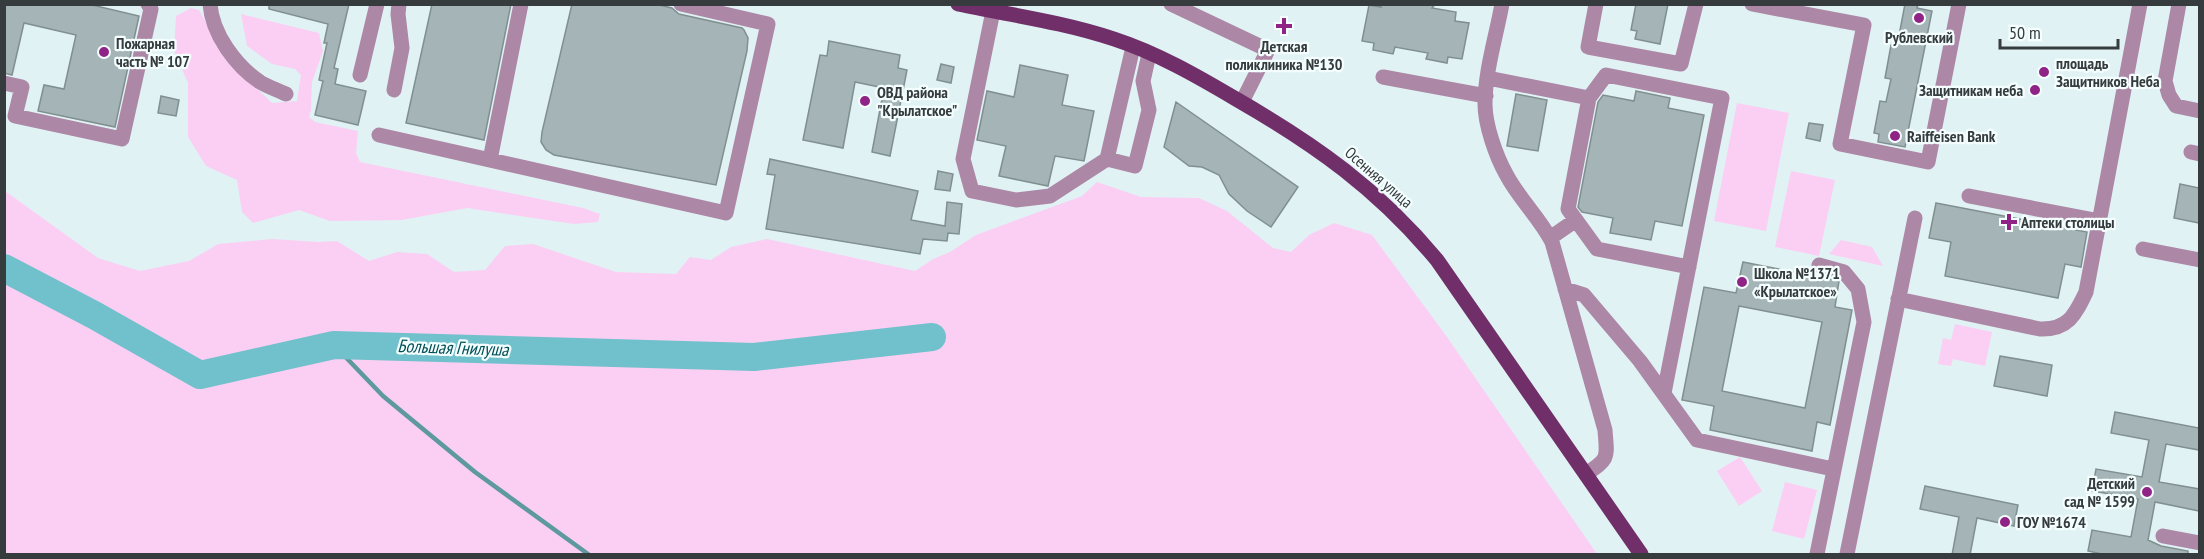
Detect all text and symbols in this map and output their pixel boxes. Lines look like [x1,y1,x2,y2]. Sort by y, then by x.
marker: Рублевский [1912,11,1926,25]
scale bar [2000,12,2118,50]
marker: Детская поликлиника №130 [1275,17,1293,35]
text: 50 m [2009,21,2041,44]
place label: Рублевский [1885,27,1953,47]
place label: Пожарная часть № 107 [116,33,190,71]
place label: Детская поликлиника №130 [1226,36,1343,74]
marker: Пожарная часть № 107 [97,45,111,59]
place label: площадь Защитников Неба [2056,53,2160,91]
marker: площадь Защитников Неба [2037,65,2051,79]
place label: Защитникам неба [1919,80,2023,100]
place label: ОВД района "Крылатское" [877,82,957,120]
marker: Защитникам неба [2028,83,2042,97]
marker: ОВД района "Крылатское" [858,94,872,108]
place label: Raiffeisen Bank [1907,126,1996,146]
marker: Raiffeisen Bank [1888,129,1902,143]
street label: Осенняя улица [1341,142,1417,212]
place label: Аптеки столицы [2020,212,2115,232]
marker: Аптеки столицы [2002,215,2016,229]
place label: Школа №1371 «Крылатское» [1754,263,1840,301]
marker: Школа №1371 «Крылатское» [1735,275,1749,289]
water label: Большая Гнилуша [397,334,510,361]
place label: Детский сад № 1599 [2064,473,2135,511]
marker: Детский сад № 1599 [2140,485,2154,499]
place label: ГОУ №1674 [2017,512,2086,532]
marker: ГОУ №1674 [1998,515,2012,529]

